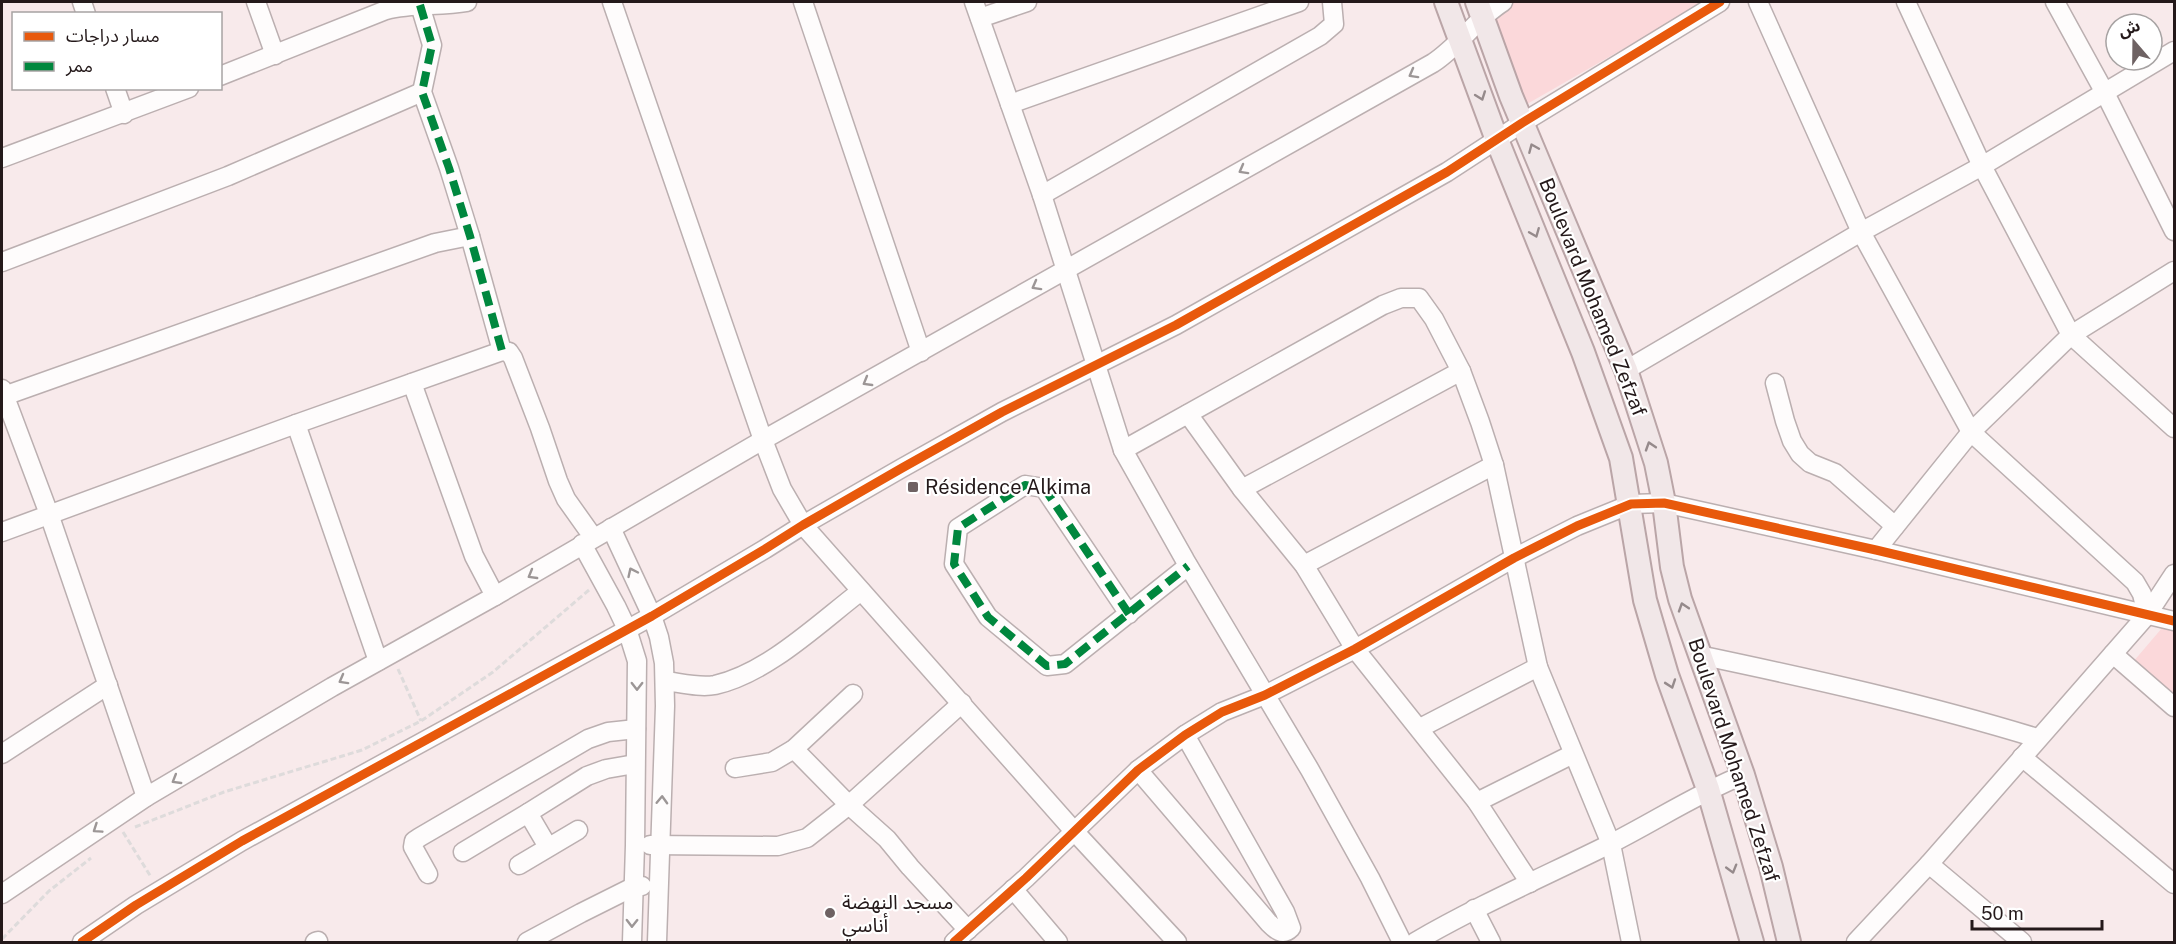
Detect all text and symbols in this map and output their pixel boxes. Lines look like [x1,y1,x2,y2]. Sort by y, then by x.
legend [12,12,222,90]
north arrow [2104,12,2164,72]
text: ش [2115,16,2143,41]
text: مسار دراجات [66,25,160,47]
text: ممر [65,55,93,77]
one-way arrow [1409,67,1419,78]
one-way arrow [1473,90,1486,101]
one-way arrow [1528,143,1540,154]
one-way arrow [1239,163,1249,174]
street label: Boulevard Mohamed Zefzaf [1534,174,1652,420]
one-way arrow [1528,227,1540,238]
one-way arrow [1032,279,1042,290]
one-way arrow [862,375,873,386]
one-way arrow [1645,441,1658,452]
place label: Résidence Alkima [925,475,1091,499]
marker: Résidence Alkima [906,480,920,494]
one-way arrow [528,568,538,579]
one-way arrow [627,568,639,579]
one-way arrow [1678,602,1690,613]
street label: Boulevard Mohamed Zefzaf [1683,635,1785,885]
one-way arrow [339,673,350,684]
one-way arrow [1663,678,1676,689]
one-way arrow [631,682,643,691]
one-way arrow [172,772,182,784]
one-way arrow [656,796,668,805]
one-way arrow [93,822,104,833]
one-way arrow [1725,863,1737,874]
place label: مسجد النهضة أناسي [842,890,953,941]
scale bar [1972,893,2102,931]
text: 50 m [1981,903,2024,924]
marker: مسجد النهضة أناسي [823,906,837,920]
one-way arrow [626,919,638,928]

